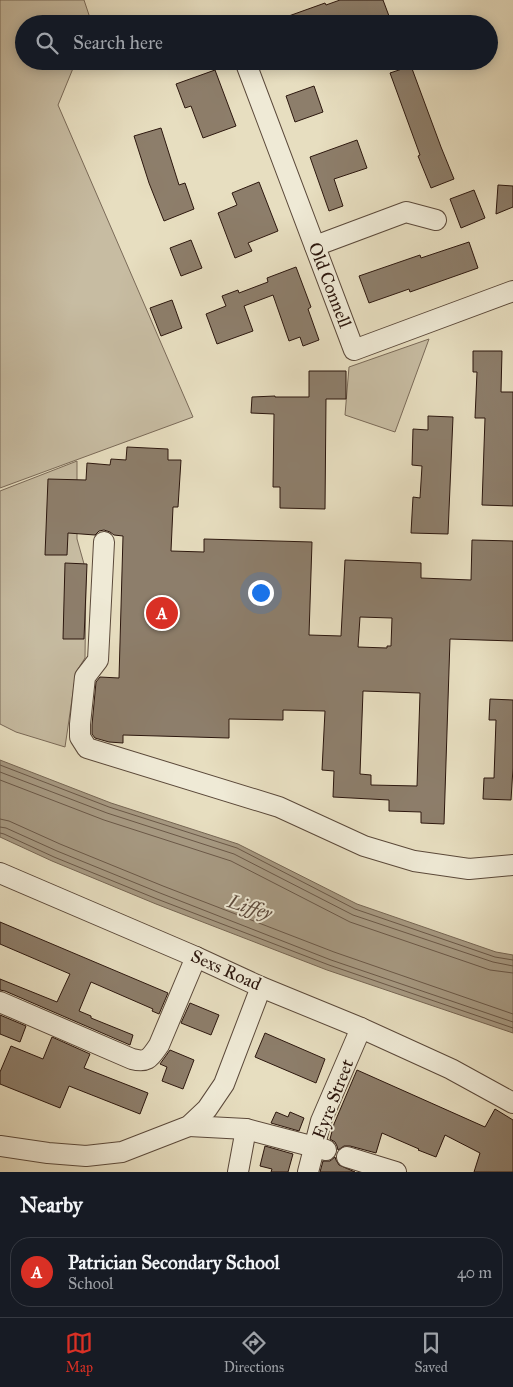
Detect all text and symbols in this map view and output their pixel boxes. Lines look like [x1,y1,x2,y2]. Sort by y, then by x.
search box [15,15,498,70]
icon: search [33,29,61,57]
text: Search here [73,31,163,54]
street label: Old Connell [304,239,356,331]
your location [248,580,274,606]
pin: A [146,594,178,632]
water label: Liffey [224,889,276,925]
street label: Sexs Road [187,945,265,995]
street label: Eyre Street [308,1055,358,1142]
text: Nearby [20,1192,83,1218]
text: Patrician Secondary School [68,1251,280,1274]
text: A [32,1263,42,1282]
text: 40 m [457,1263,492,1282]
text: School [68,1274,113,1293]
tab: Map [65,1329,93,1376]
tab: Directions [224,1329,284,1376]
tab: Saved [415,1329,448,1376]

